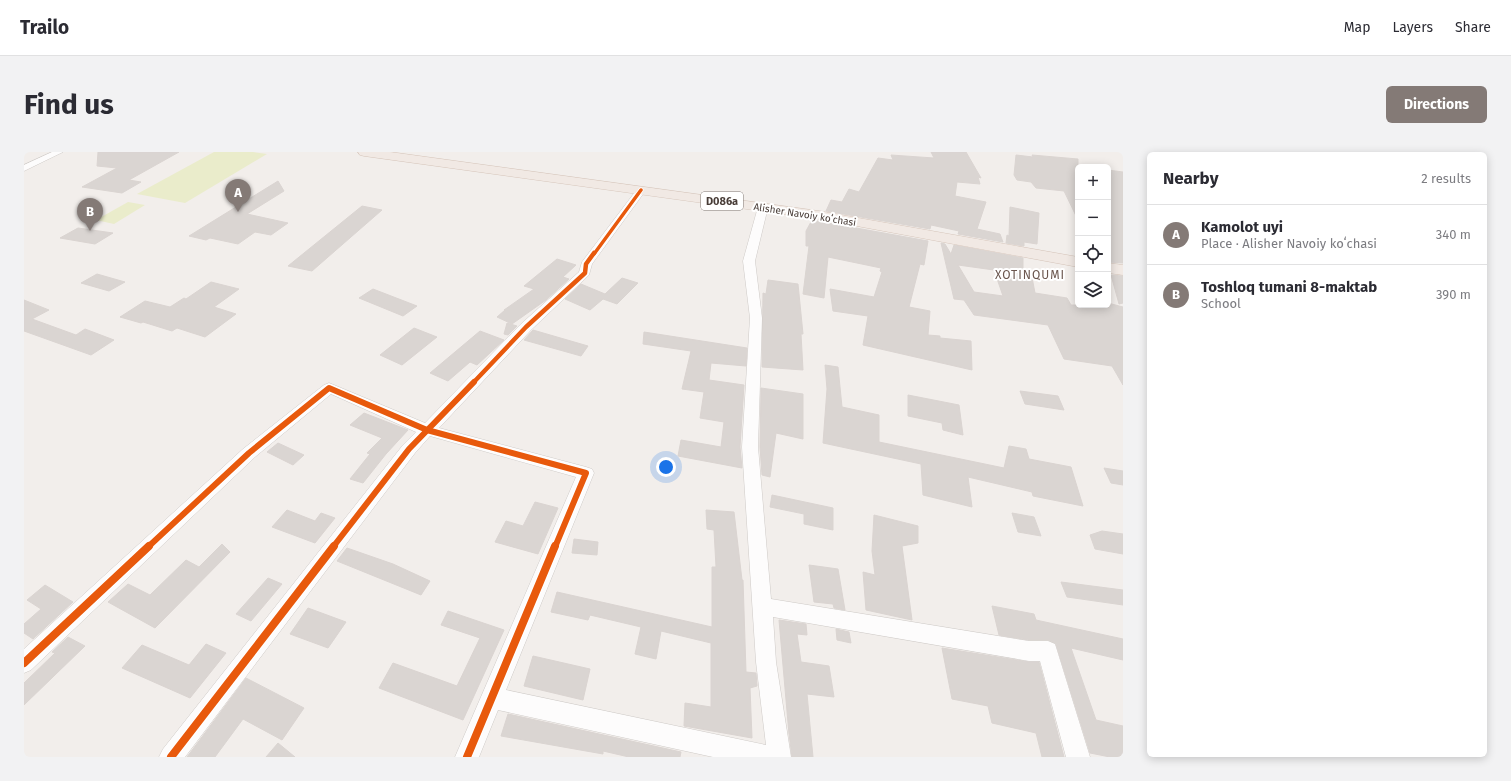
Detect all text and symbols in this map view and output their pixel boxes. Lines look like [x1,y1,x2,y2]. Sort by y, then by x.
text: Trailo [20,16,69,39]
text: Map [1344,19,1370,36]
text: Layers [1392,19,1433,36]
text: Share [1455,19,1491,36]
button: Directions [1386,86,1487,123]
text: Find us [24,88,114,121]
map controls [1075,164,1111,308]
button: + [1075,164,1111,200]
text: Nearby [1163,168,1218,189]
text: 2 results [1421,171,1471,186]
pin: A [225,179,251,212]
road number: D086a [701,192,743,210]
pin: B [77,198,103,231]
street label: Alisher Navoiy koʻchasi [753,200,857,229]
button: − [1075,200,1111,236]
text: Kamolot uyi [1201,218,1283,236]
text: A [1172,227,1180,242]
text: 340 m [1436,227,1471,242]
button: locate [1075,236,1111,272]
text: Place · Alisher Navoiy koʻchasi [1201,236,1377,251]
district label: XOTINQUMI [995,268,1065,282]
button: layers [1075,272,1111,308]
text: Toshloq tumani 8-maktab [1201,278,1377,296]
text: B [1172,287,1180,302]
text: 390 m [1436,287,1471,302]
text: School [1201,296,1241,311]
your location [656,457,676,477]

